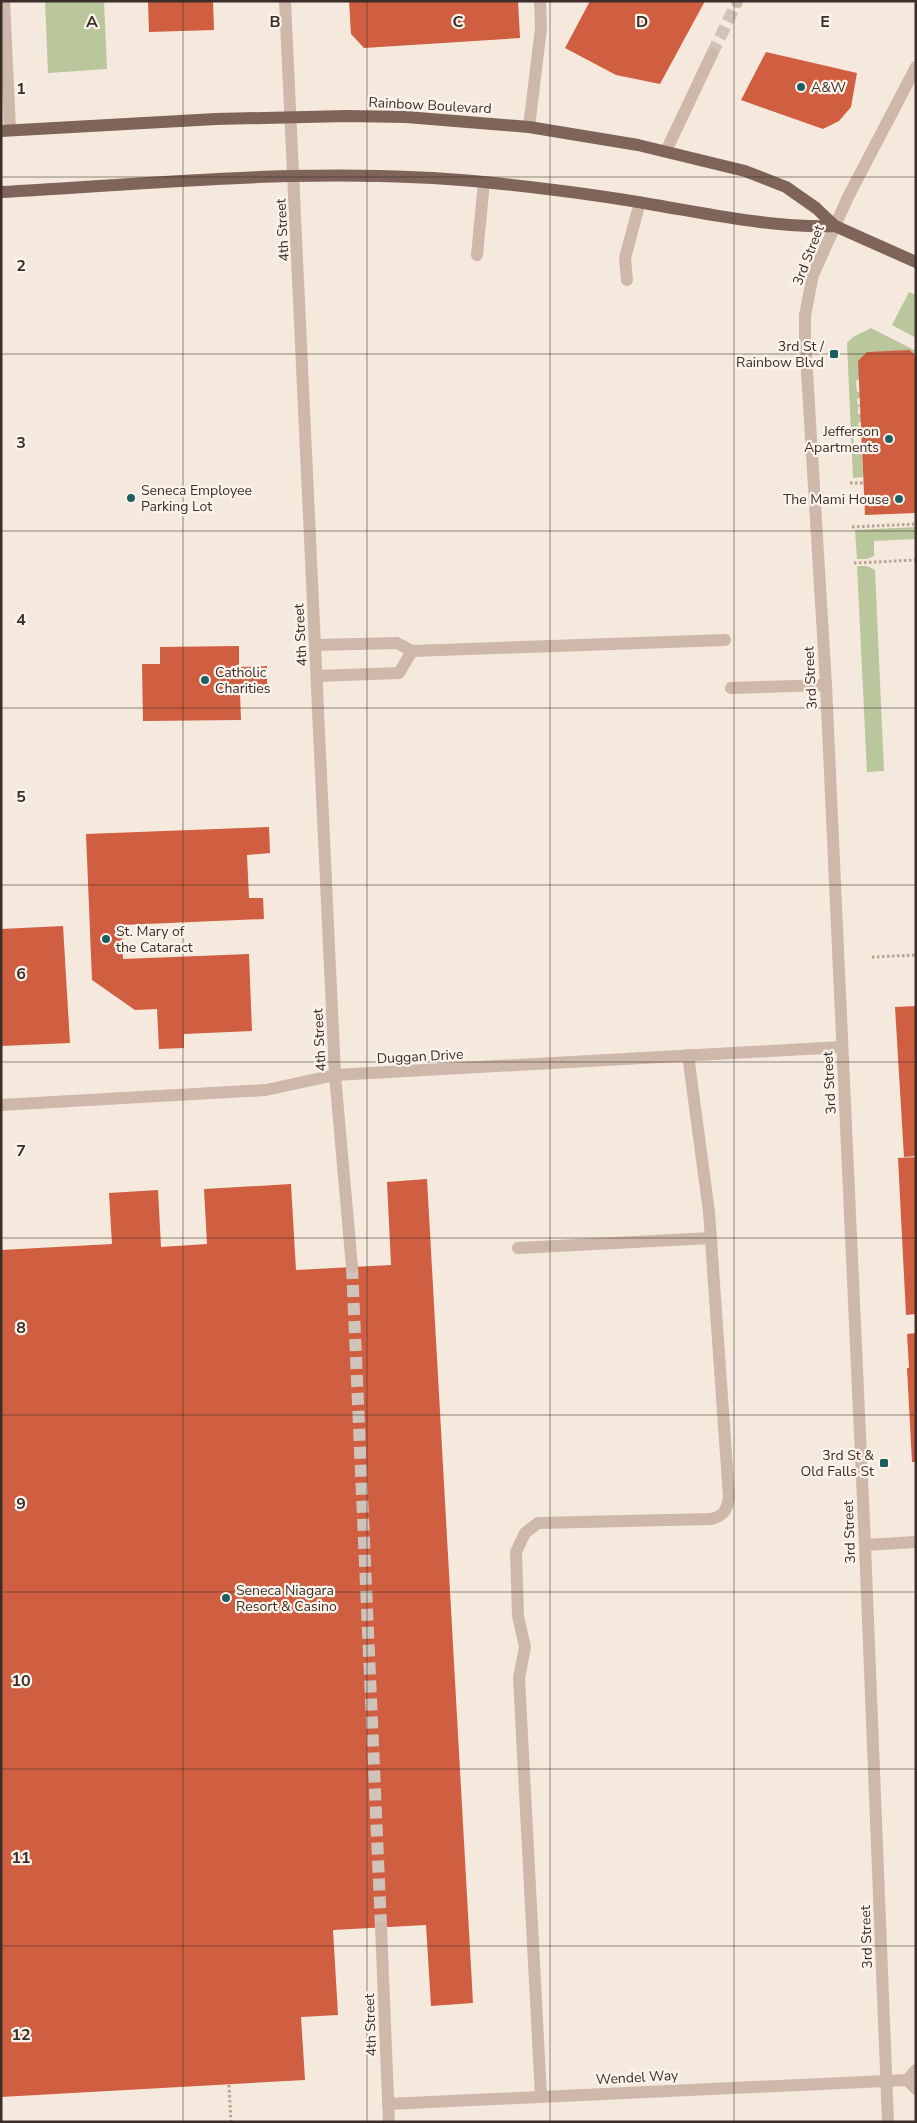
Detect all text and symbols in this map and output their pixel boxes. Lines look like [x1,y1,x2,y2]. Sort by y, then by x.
text: A [86,11,98,33]
text: B [269,11,281,33]
text: C [453,11,464,33]
text: D [636,11,648,33]
text: E [820,11,830,33]
text: 1 [16,78,26,100]
place label: A&W [811,78,847,97]
marker: A&W [795,81,807,93]
street label: Rainbow Boulevard [368,93,492,118]
street label: 4th Street [271,198,294,262]
street label: 3rd Street [788,222,829,288]
text: 2 [16,255,26,277]
place label: 3rd St / Rainbow Blvd [736,337,825,372]
marker: 3rd St / Rainbow Blvd [828,348,840,360]
place label: Jefferson Apartments [804,422,879,457]
text: 3 [16,432,26,454]
marker: Jefferson Apartments [883,433,895,445]
place label: Seneca Employee Parking Lot [141,481,252,516]
place label: The Mami House [783,490,889,509]
marker: Seneca Employee Parking Lot [125,492,137,504]
marker: The Mami House [893,493,905,505]
street label: 4th Street [289,603,312,667]
text: 4 [16,609,26,631]
street label: 3rd Street [799,646,822,710]
place label: Catholic Charities [215,663,271,698]
marker: Catholic Charities [199,674,211,686]
text: 5 [16,786,26,808]
place label: St. Mary of the Cataract [116,922,193,957]
marker: St. Mary of the Cataract [100,933,112,945]
text: 6 [16,963,26,985]
street label: 4th Street [308,1008,331,1072]
street label: Duggan Drive [376,1045,464,1068]
street label: 3rd Street [818,1051,841,1115]
text: 7 [16,1140,26,1162]
text: 8 [16,1317,26,1339]
place label: 3rd St & Old Falls St [801,1446,874,1481]
marker: 3rd St & Old Falls St [878,1457,890,1469]
text: 9 [16,1493,26,1515]
street label: 3rd Street [839,1500,860,1564]
place label: Seneca Niagara Resort & Casino [236,1581,337,1616]
marker: Seneca Niagara Resort & Casino [220,1592,232,1604]
text: 10 [11,1670,31,1692]
text: 11 [11,1847,31,1869]
street label: 3rd Street [856,1905,877,1969]
street label: 4th Street [360,1993,381,2057]
text: 12 [11,2024,31,2046]
street label: Wendel Way [595,2066,680,2089]

